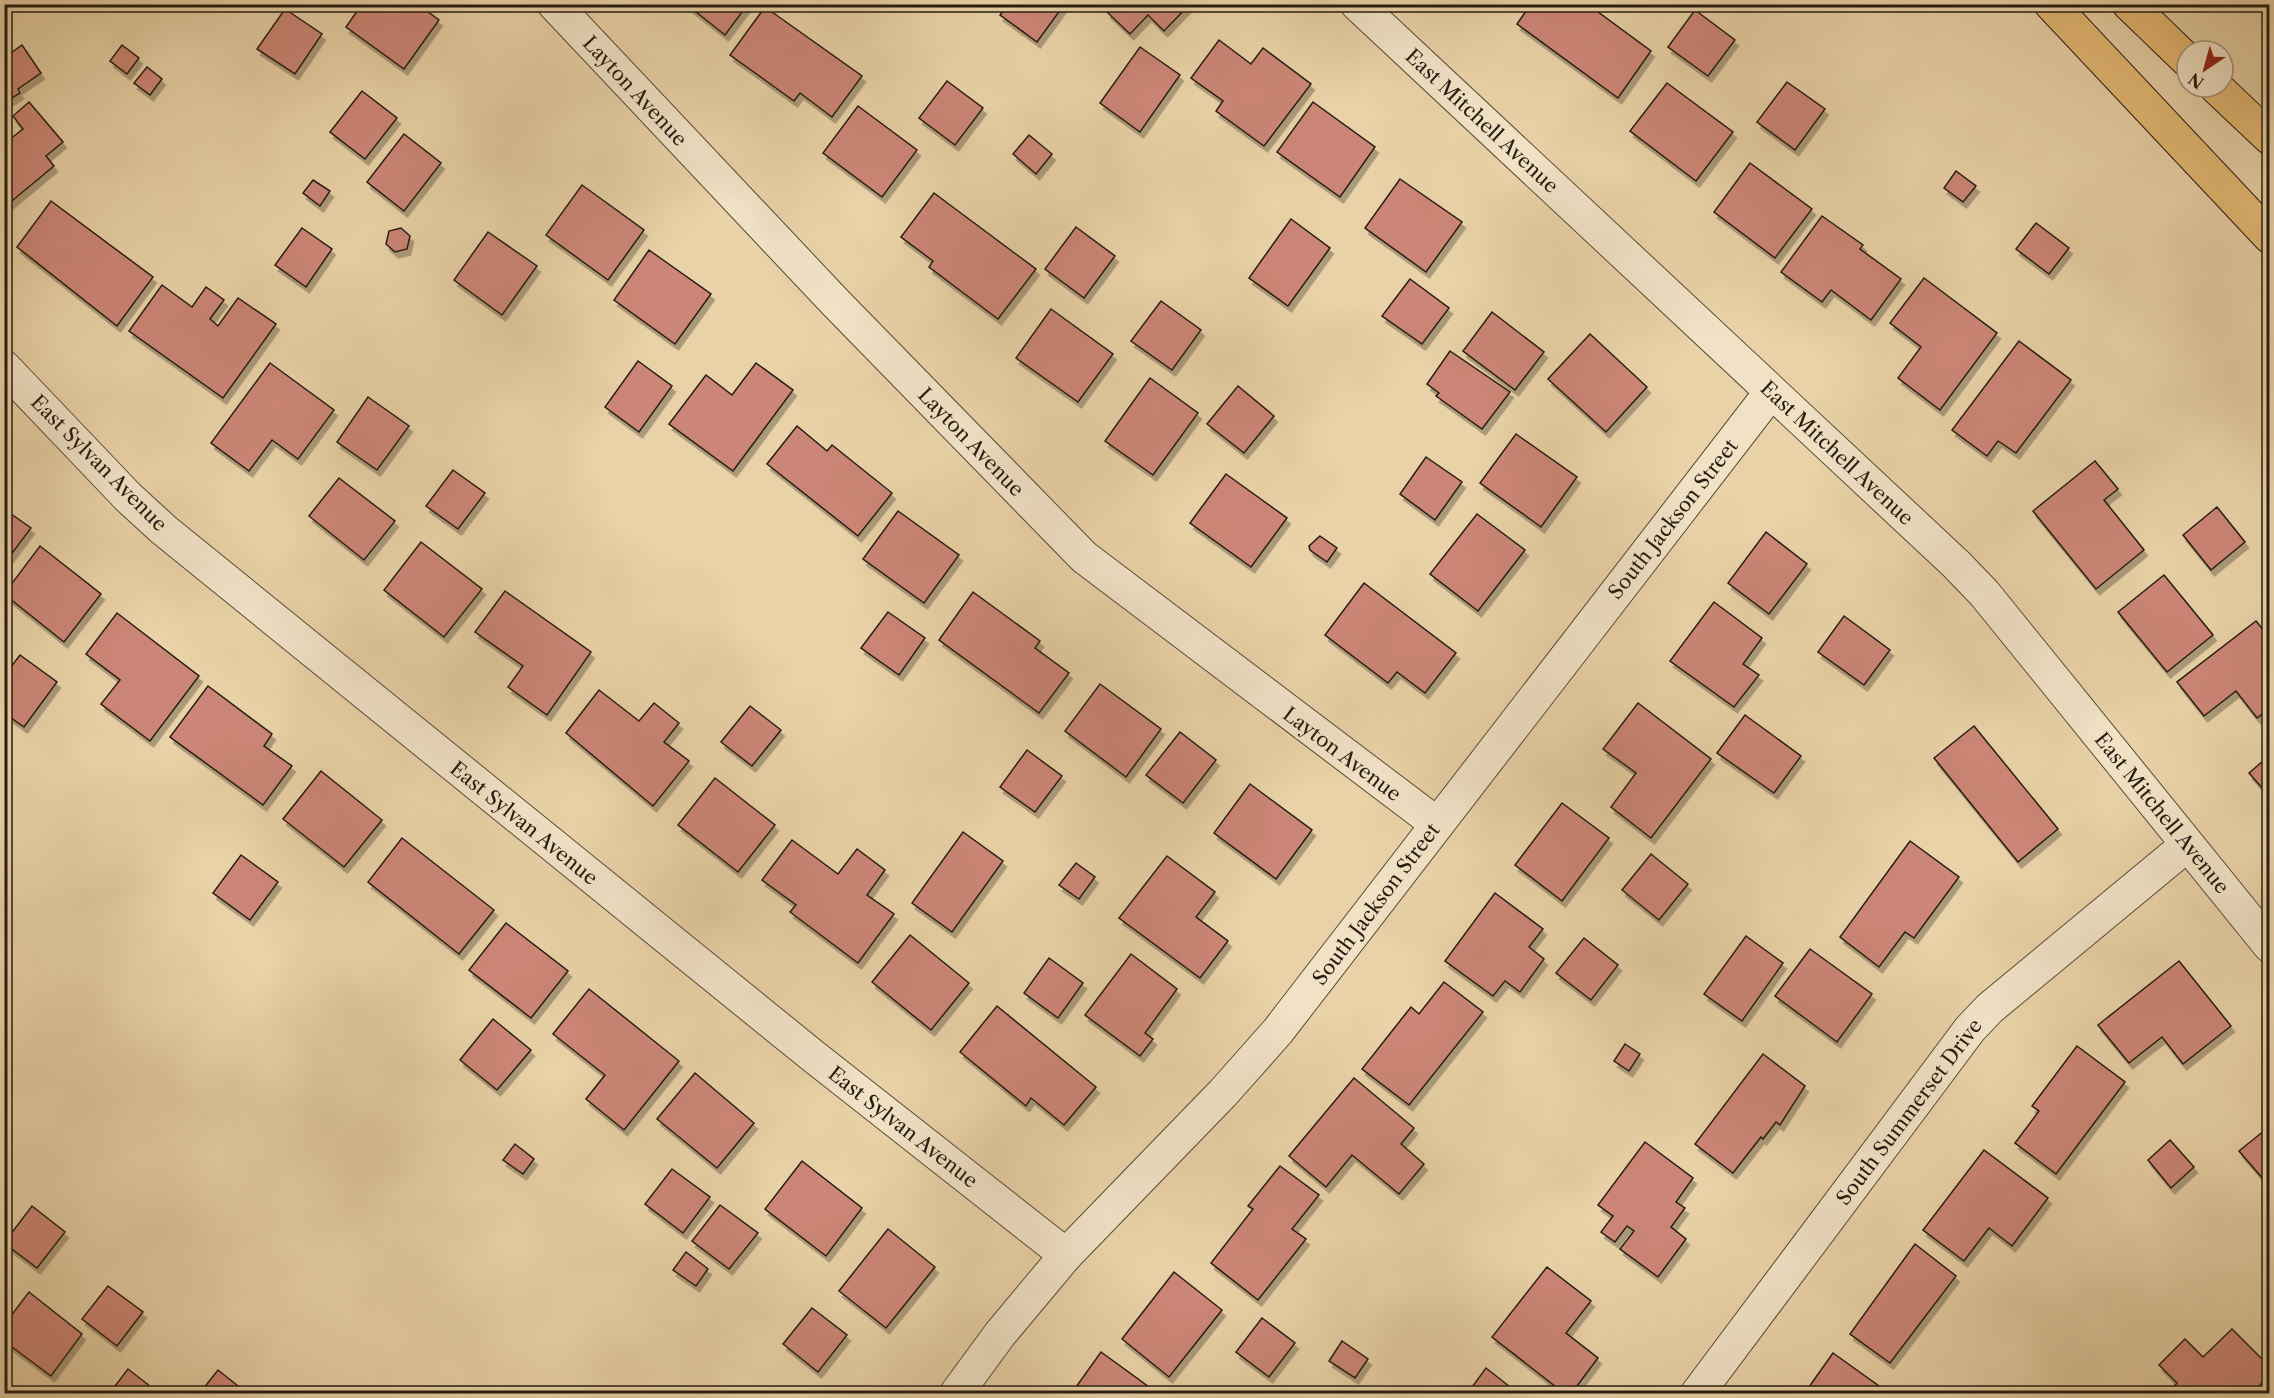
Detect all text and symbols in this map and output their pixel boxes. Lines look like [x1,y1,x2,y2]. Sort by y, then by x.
street label: Layton Avenue [578,31,692,151]
north arrow [2175,39,2235,99]
street label: East Mitchell Avenue [1401,44,1563,198]
text: N [2185,69,2208,93]
street label: East Mitchell Avenue [1756,376,1918,530]
street label: Layton Avenue [913,383,1029,501]
street label: East Sylvan Avenue [26,390,172,536]
street label: South Jackson Street [1603,434,1743,604]
street label: Layton Avenue [1278,702,1406,806]
street label: East Mitchell Avenue [2090,728,2234,898]
street label: East Sylvan Avenue [445,756,603,890]
street label: South Jackson Street [1307,818,1445,990]
street label: South Summerset Drive [1831,1014,1987,1210]
street label: East Sylvan Avenue [824,1061,982,1193]

